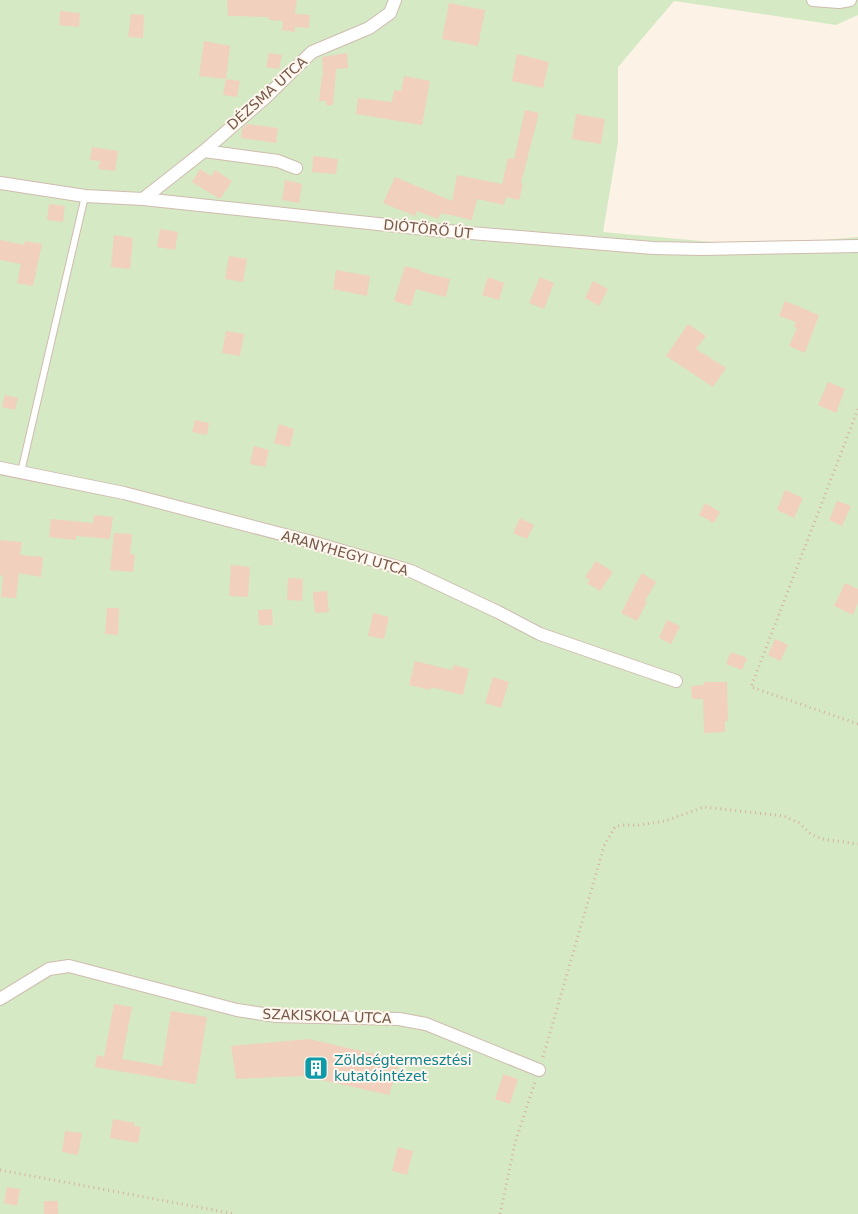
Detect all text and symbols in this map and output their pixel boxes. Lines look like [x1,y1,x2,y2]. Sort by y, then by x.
street label: DÉZSMA UTCA [224,53,310,133]
street label: DIÓTÖRŐ ÚT [383,215,474,242]
street label: ARANYHEGYI UTCA [280,527,411,579]
street label: SZAKISKOLA UTCA [262,1006,392,1026]
place label: Zöldségtermesztési kutatóintézet [334,1052,472,1084]
building icon: Zöldségtermesztési kutatóintézet [303,1055,329,1081]

